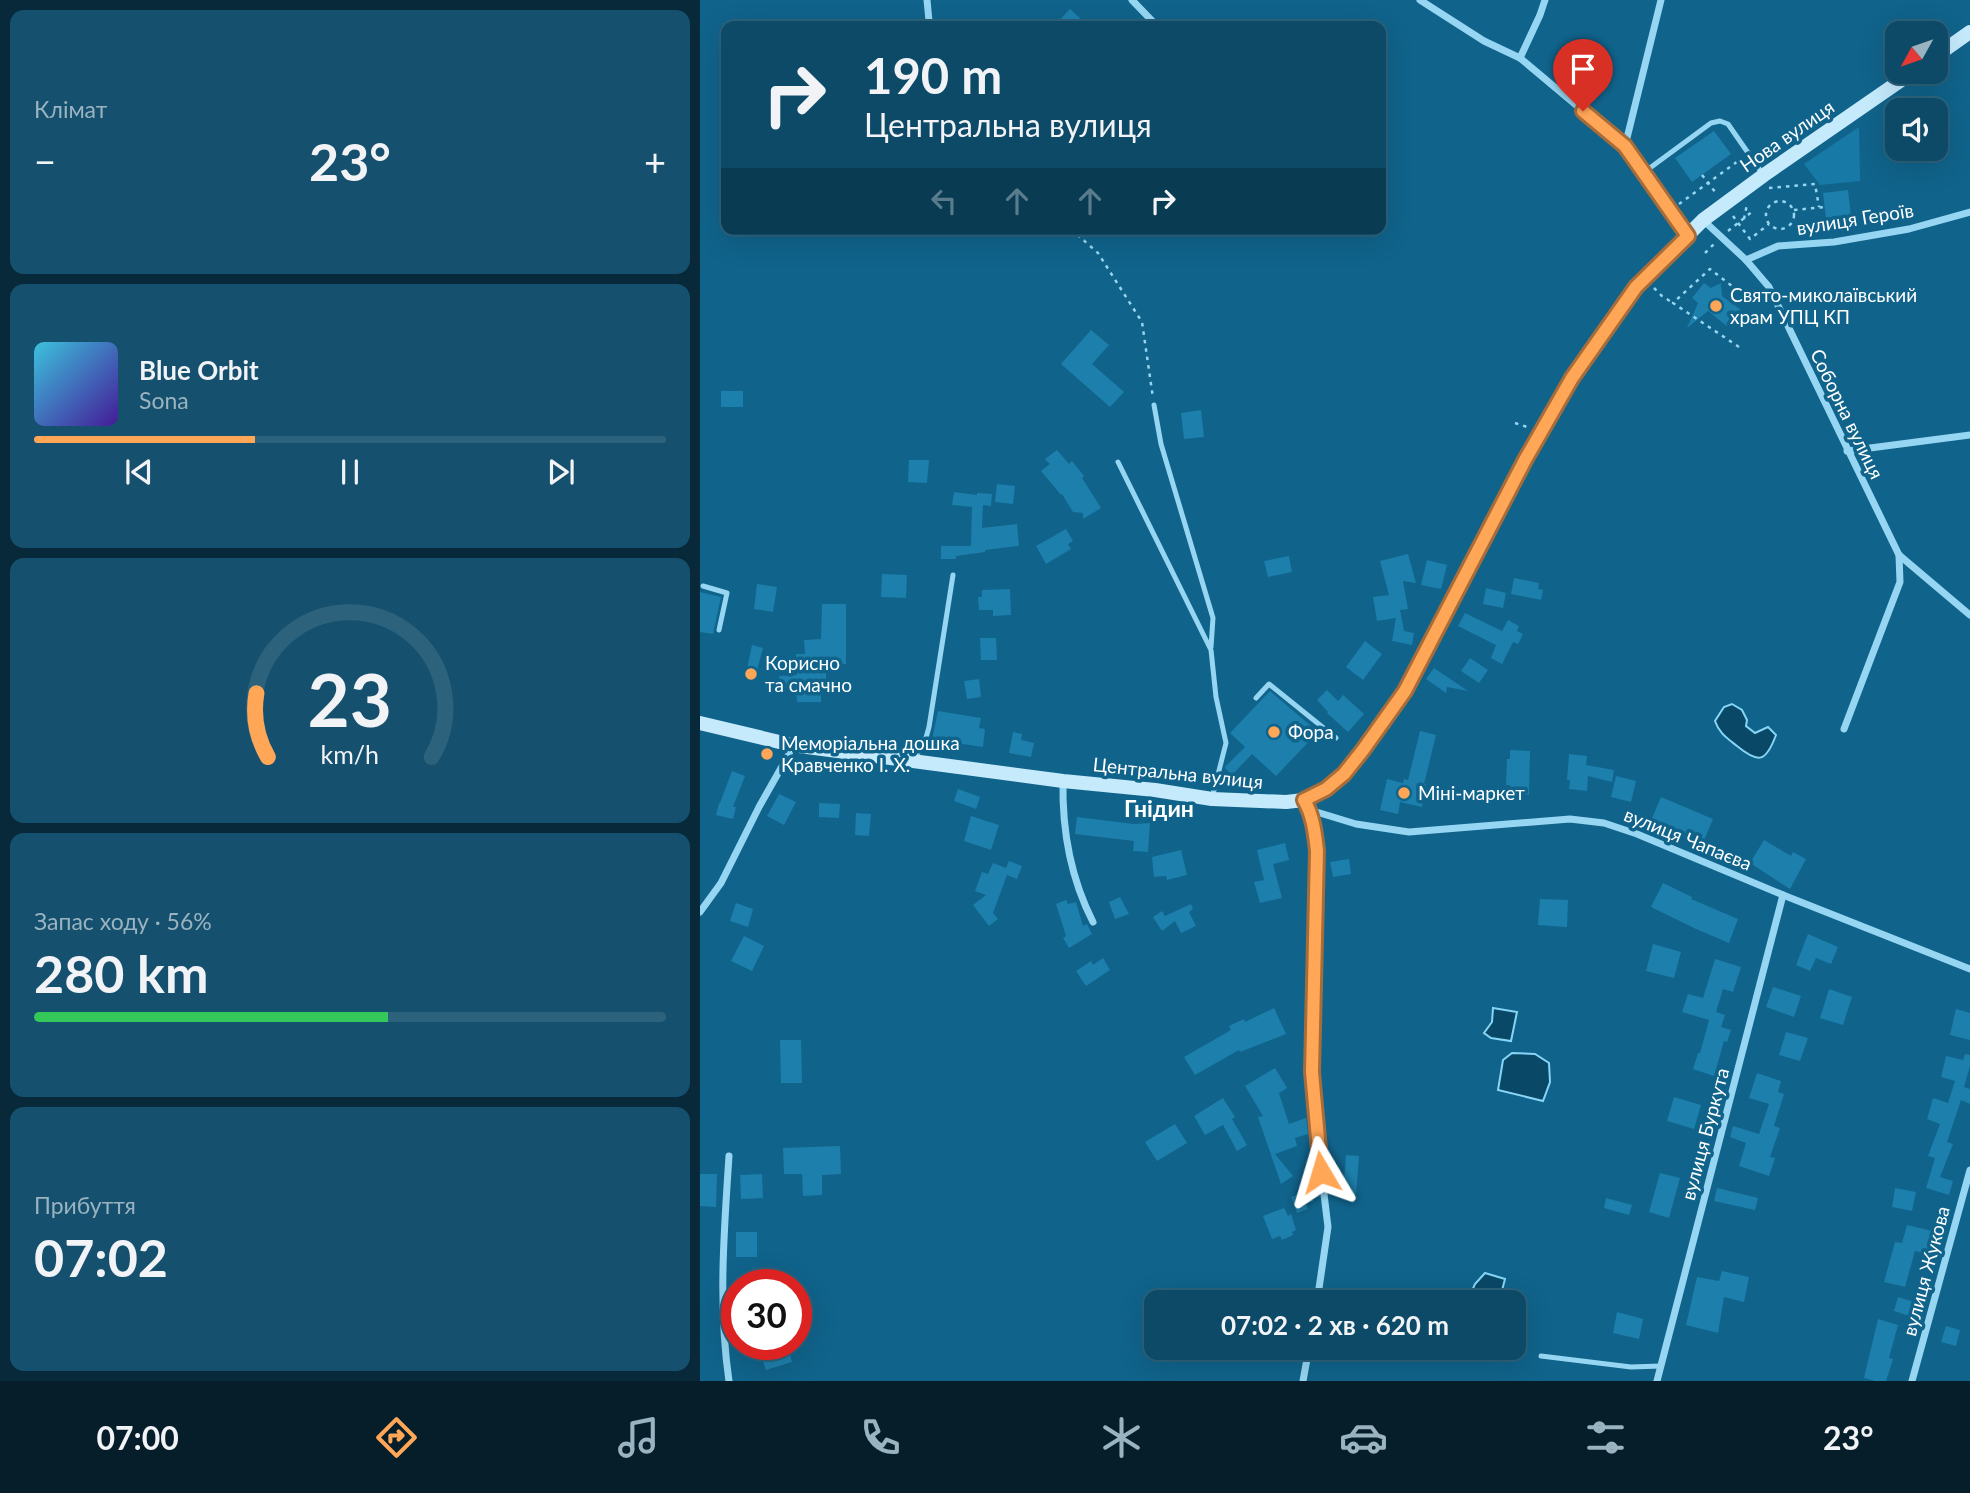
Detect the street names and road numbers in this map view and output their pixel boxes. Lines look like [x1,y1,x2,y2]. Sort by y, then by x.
street label: Нова вулиця [1735,95,1838,176]
street label: вулиця Героїв [1795,198,1915,239]
street label: Соборна вулиця [1806,345,1889,483]
street label: Центральна вулиця [1092,752,1264,793]
street label: вулиця Чапаєва [1621,802,1755,875]
street label: вулиця Буркута [1676,1065,1733,1203]
street label: вулиця Жукова [1897,1203,1954,1338]

